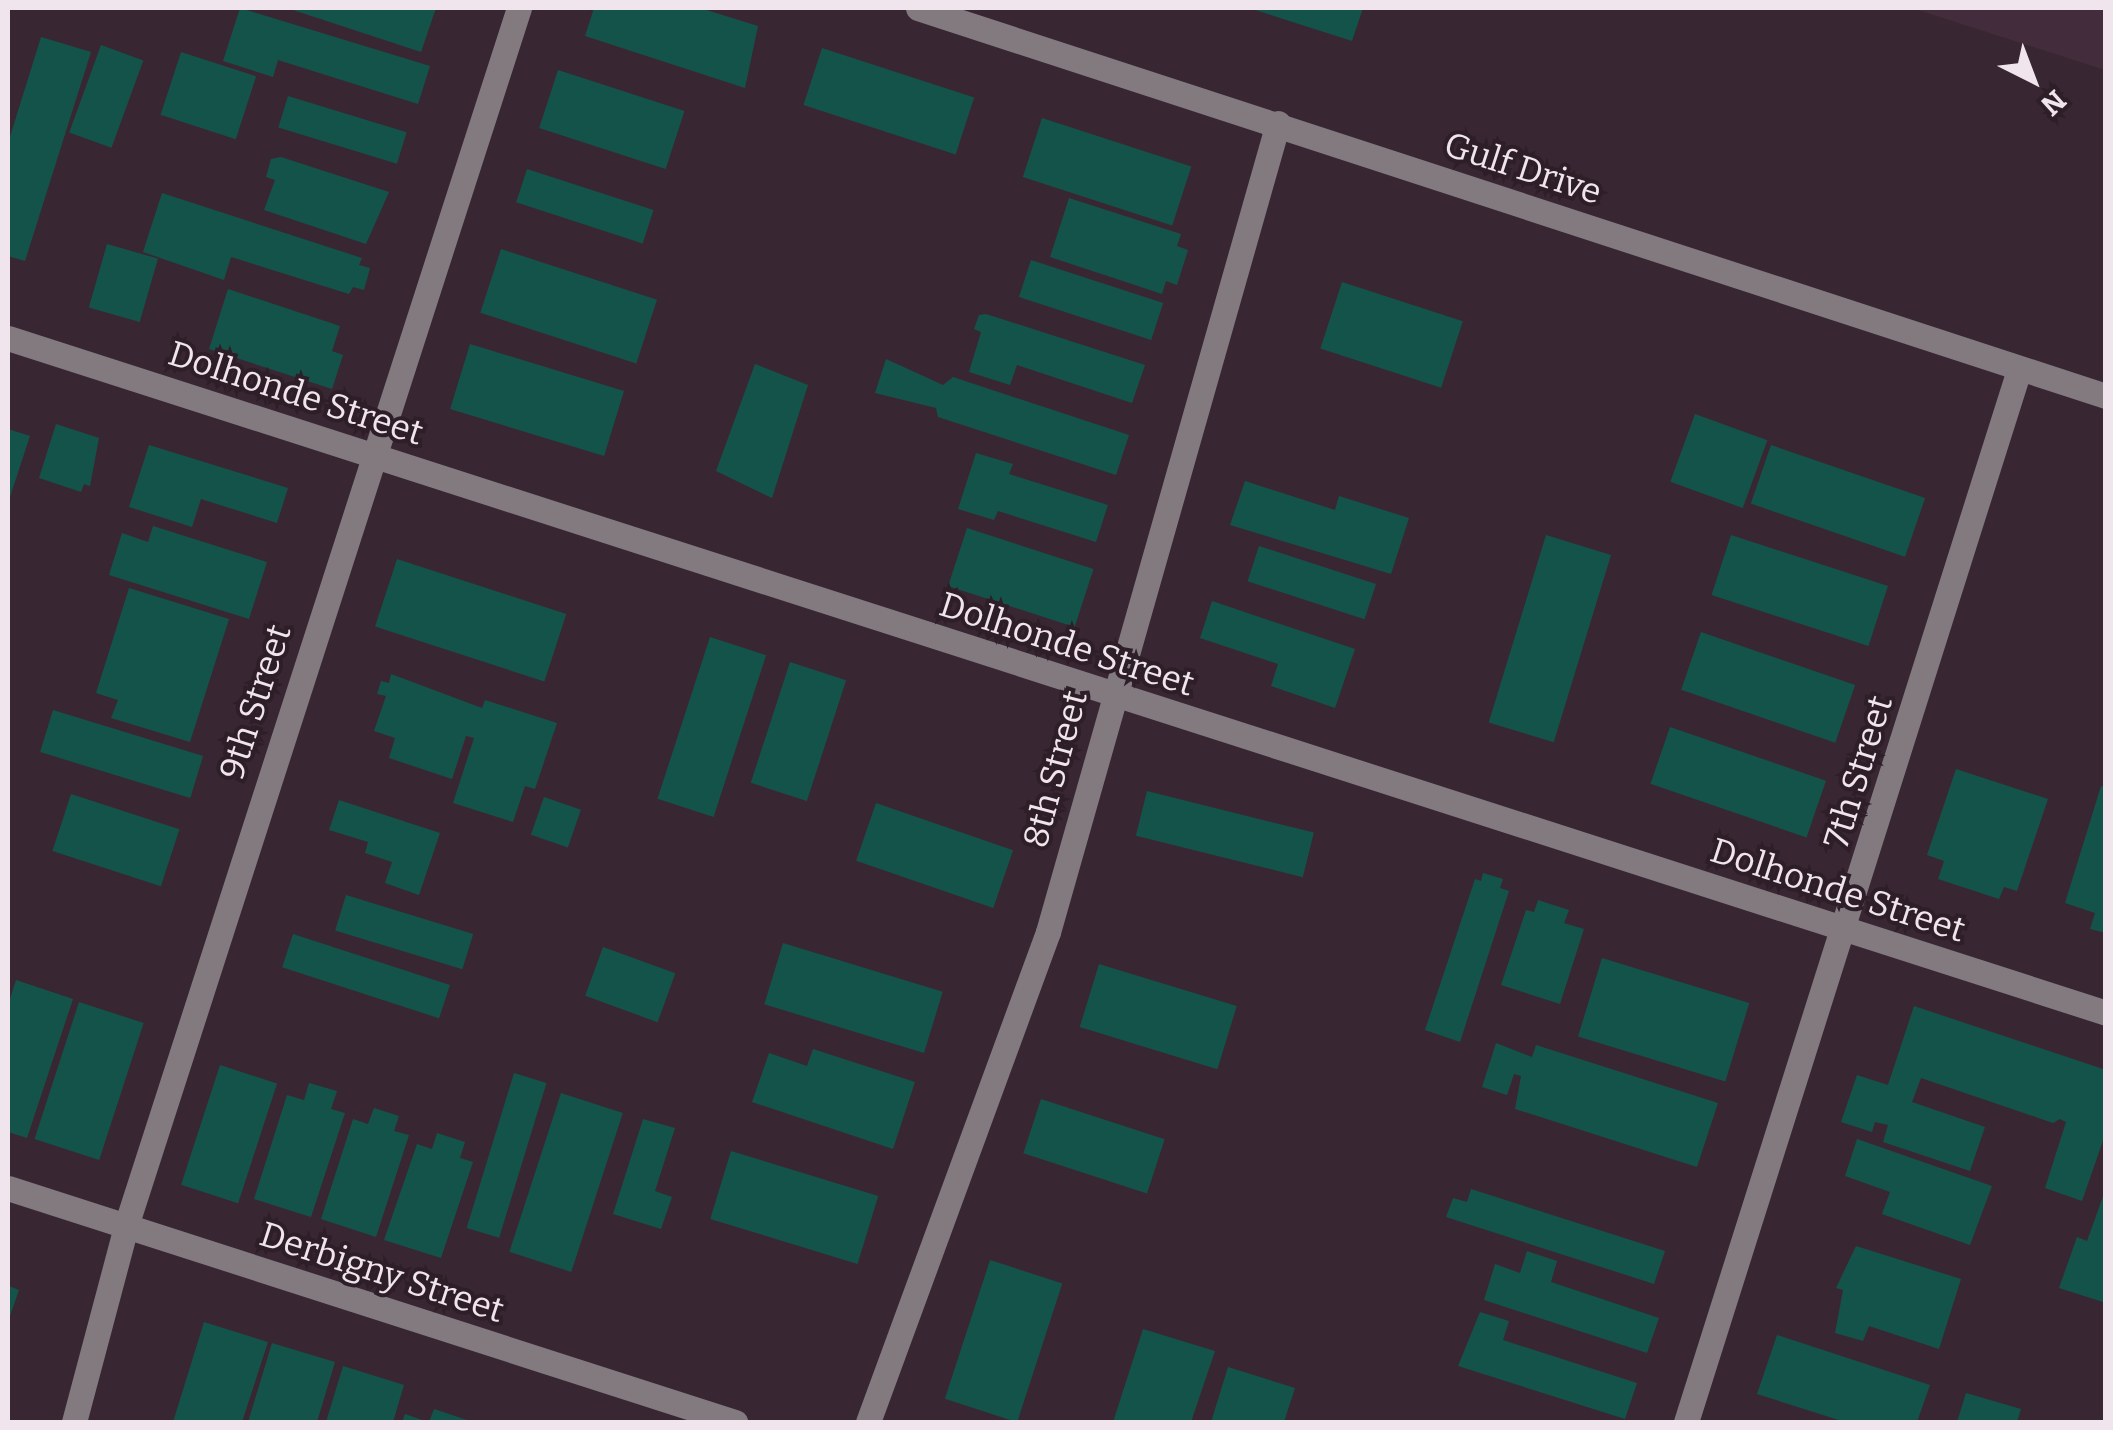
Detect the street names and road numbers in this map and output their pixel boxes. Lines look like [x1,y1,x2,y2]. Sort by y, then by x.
street label: Gulf Drive [1439,123,1607,213]
street label: Dolhonde Street [164,332,428,454]
street label: Dolhonde Street [935,583,1199,705]
street label: 9th Street [210,619,300,785]
street label: 8th Street [1014,686,1096,852]
street label: 7th Street [1815,691,1901,853]
street label: Dolhonde Street [1706,829,1970,951]
street label: Derbigny Street [255,1213,509,1331]

